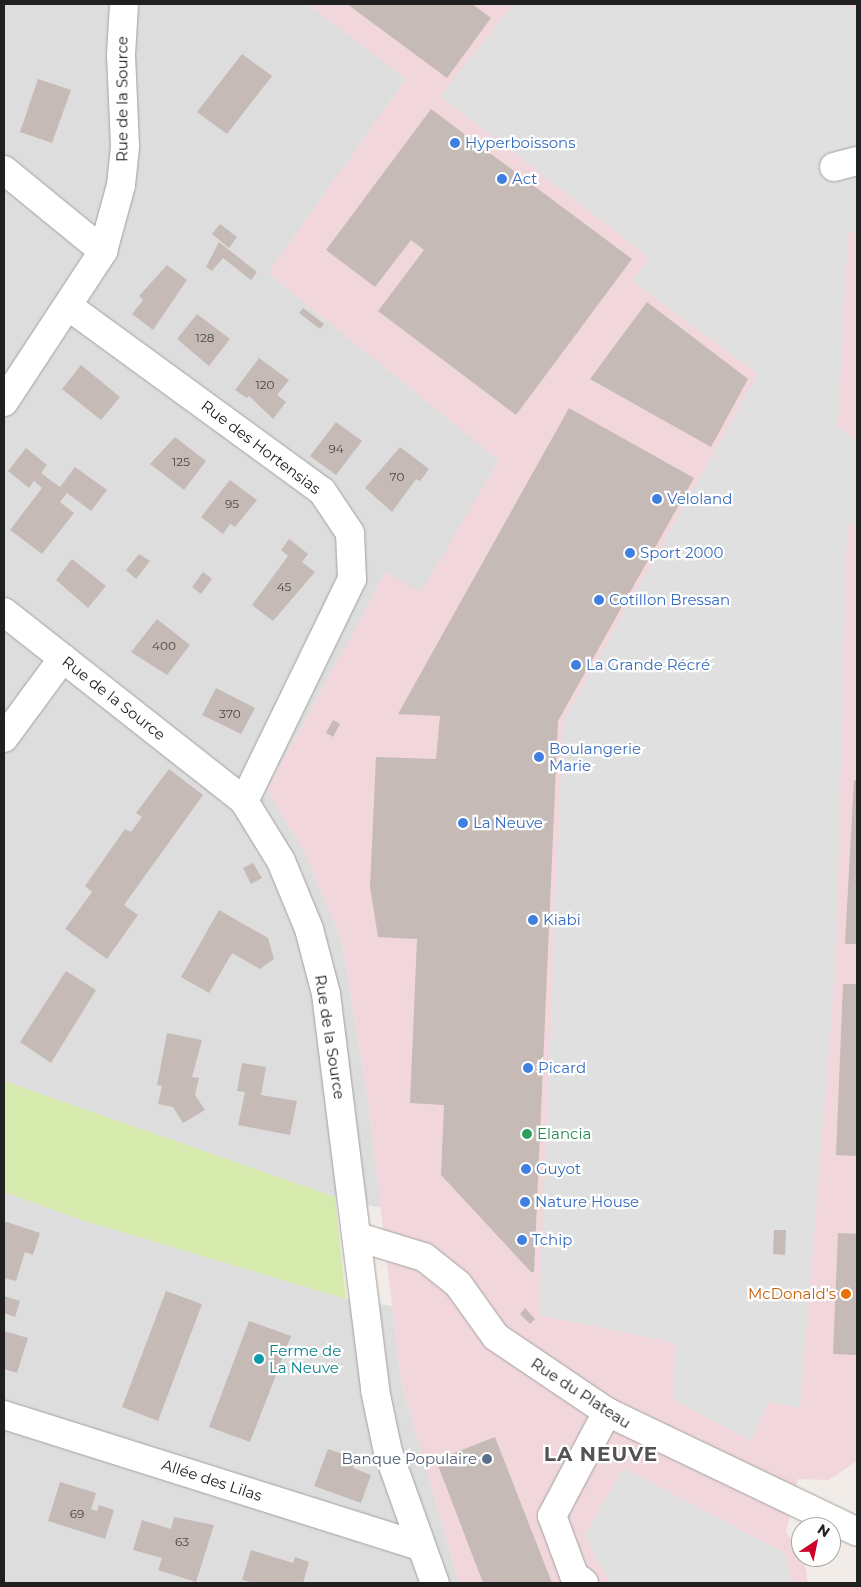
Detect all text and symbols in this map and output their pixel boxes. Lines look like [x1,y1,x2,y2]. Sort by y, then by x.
street label: Rue de la Source [113,36,131,162]
place label: Hyperboissons [465,134,576,152]
marker: Hyperboissons [449,137,461,149]
place label: Act [512,170,537,188]
marker: Act [496,173,508,185]
house number: 128 [196,331,214,345]
house number: 120 [255,378,275,392]
street label: Rue des Hortensias [198,396,324,498]
house number: 94 [328,442,344,456]
house number: 125 [172,455,190,469]
house number: 70 [390,470,404,484]
place label: Veloland [667,490,732,508]
marker: Veloland [651,493,663,505]
house number: 95 [225,497,239,511]
place label: Sport 2000 [640,544,723,562]
marker: Sport 2000 [624,547,636,559]
house number: 45 [277,580,291,594]
place label: Cotillon Bressan [609,591,730,609]
marker: Cotillon Bressan [593,594,605,606]
house number: 400 [152,639,176,653]
street label: Rue de la Source [59,652,169,744]
place label: La Grande Récré [586,656,710,674]
marker: La Grande Récré [570,659,582,671]
house number: 370 [219,707,241,721]
place label: Boulangerie Marie [549,739,641,774]
marker: Boulangerie Marie [533,751,545,763]
place label: La Neuve [473,814,543,832]
marker: La Neuve [457,817,469,829]
place label: Kiabi [543,911,581,929]
marker: Kiabi [527,914,539,926]
street label: Rue de la Source [311,973,349,1101]
place label: Picard [538,1059,586,1077]
marker: Picard [522,1062,534,1074]
place label: Elancia [537,1125,591,1143]
marker: Elancia [521,1128,533,1140]
place label: Guyot [536,1160,581,1178]
marker: Guyot [520,1163,532,1175]
place label: Nature House [535,1193,639,1211]
marker: Nature House [519,1196,531,1208]
place label: Tchip [532,1231,572,1249]
marker: Tchip [516,1234,528,1246]
place label: McDonald's [748,1285,836,1303]
marker: McDonald's [840,1288,852,1300]
place label: Ferme de La Neuve [269,1341,341,1376]
marker: Ferme de La Neuve [253,1353,265,1365]
street label: Rue du Plateau [528,1354,634,1432]
district label: LA NEUVE [543,1442,659,1466]
place label: Banque Populaire [341,1450,477,1468]
marker: Banque Populaire [481,1453,493,1465]
street label: Allée des Lilas [160,1455,264,1505]
house number: 69 [70,1507,84,1521]
north arrow [791,1517,841,1567]
text: N [814,1520,834,1541]
house number: 63 [175,1535,189,1549]

